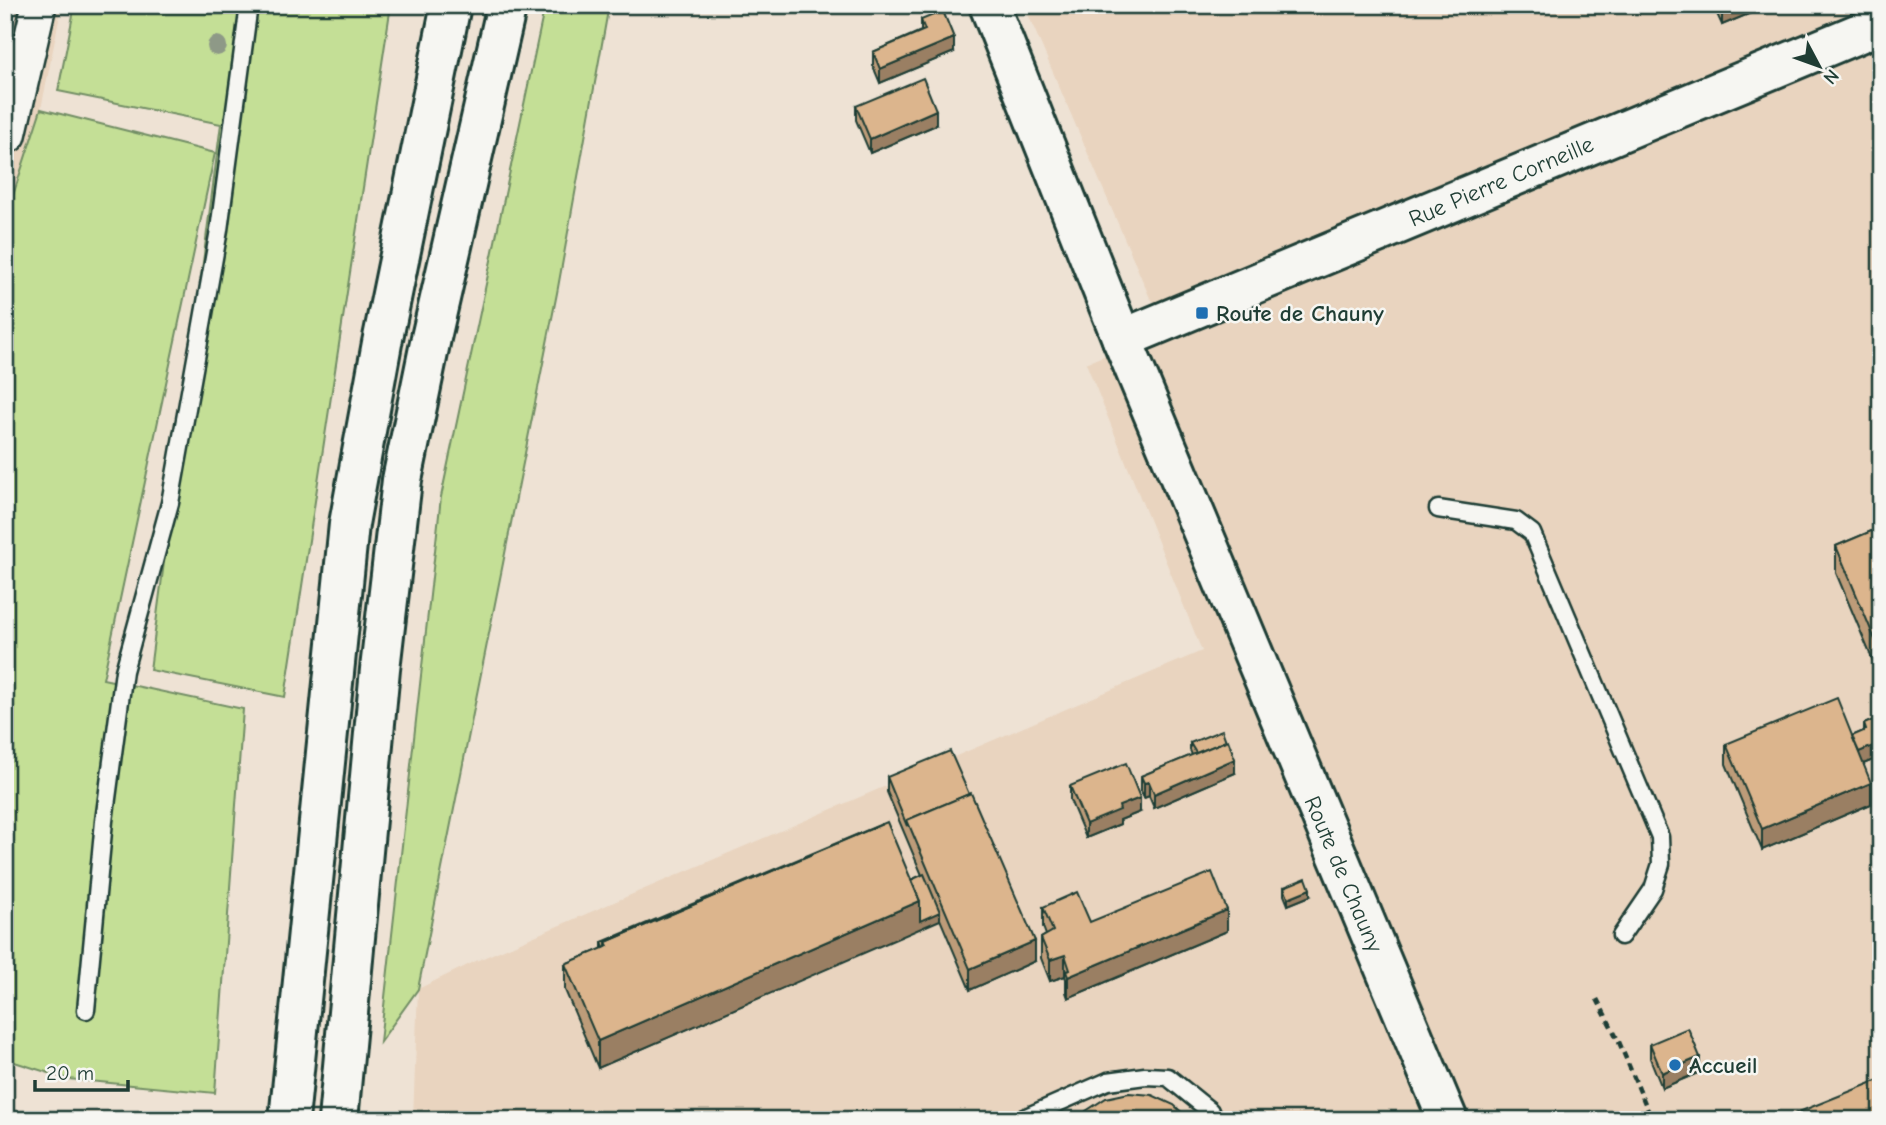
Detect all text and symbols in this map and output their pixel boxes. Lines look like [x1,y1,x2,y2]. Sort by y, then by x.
north arrow [1784,32,1854,102]
text: N [1819,65,1843,88]
street label: Rue Pierre Corneille [1405,130,1598,233]
place label: Route de Chauny [1216,300,1384,327]
marker: Route de Chauny [1194,305,1210,321]
street label: Route de Chauny [1298,792,1389,957]
scale bar [35,1048,128,1092]
place label: Accueil [1689,1052,1758,1079]
marker: Accueil [1667,1057,1683,1073]
text: 20 m [46,1061,94,1085]

